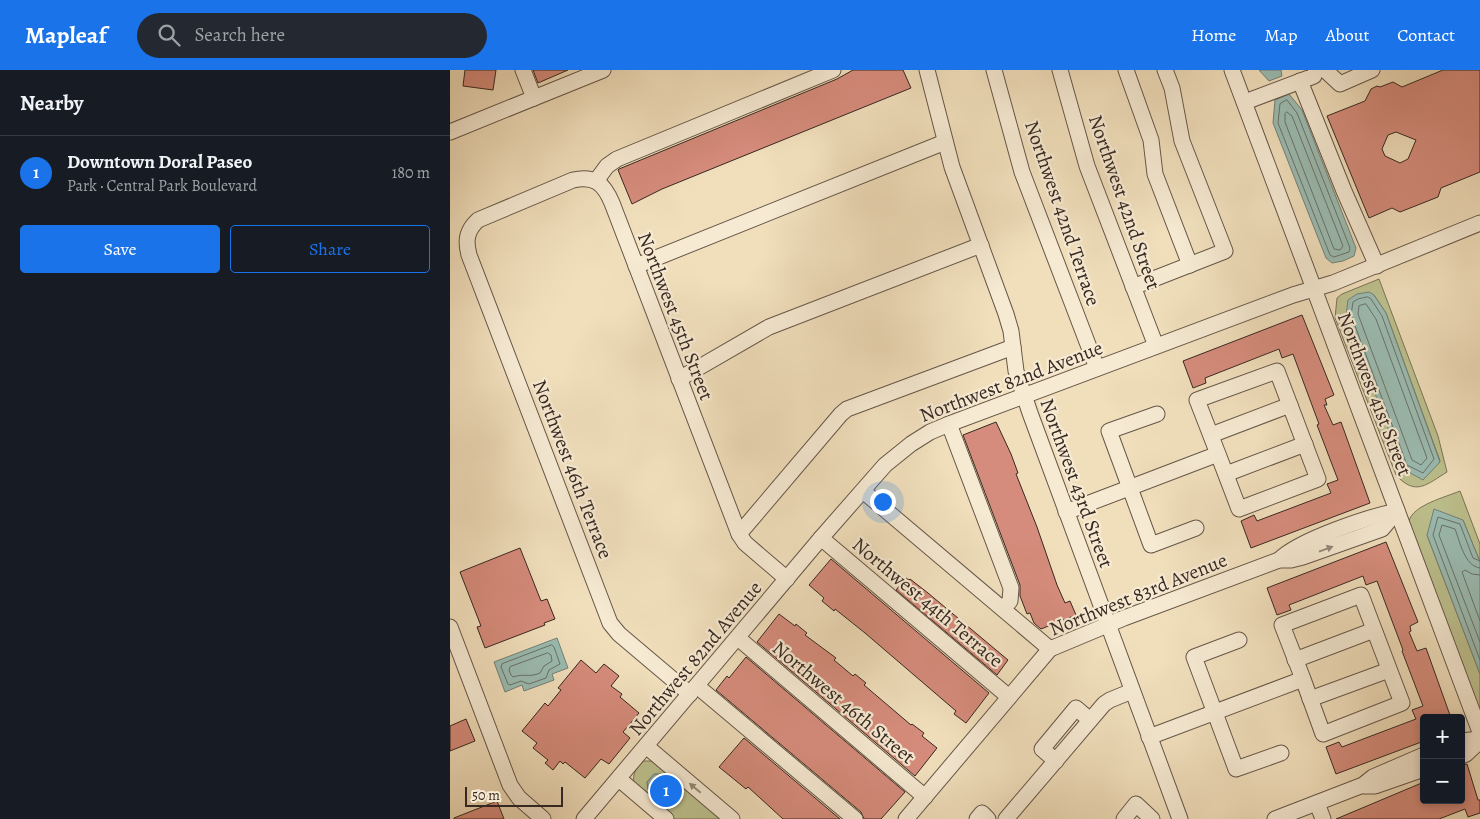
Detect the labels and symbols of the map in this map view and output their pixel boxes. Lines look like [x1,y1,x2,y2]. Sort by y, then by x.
street label: Northwest 42nd Street [1082,111,1167,294]
street label: Northwest 42nd Terrace [1018,117,1107,309]
street label: Northwest 45th Street [631,228,720,404]
street label: Northwest 41st Street [1331,308,1418,480]
street label: Northwest 82nd Avenue [916,334,1107,429]
street label: Northwest 46th Terrace [526,376,619,563]
street label: Northwest 43rd Street [1033,395,1120,572]
your location [870,489,896,515]
street label: Northwest 44th Terrace [846,531,1009,674]
one-way arrow [1319,545,1334,552]
street label: Northwest 83rd Avenue [1045,546,1231,642]
street label: Northwest 82nd Avenue [623,575,768,741]
street label: Northwest 46th Street [767,635,921,770]
pin: 1 [650,772,682,810]
one-way arrow [689,782,702,793]
scale bar [465,784,562,807]

